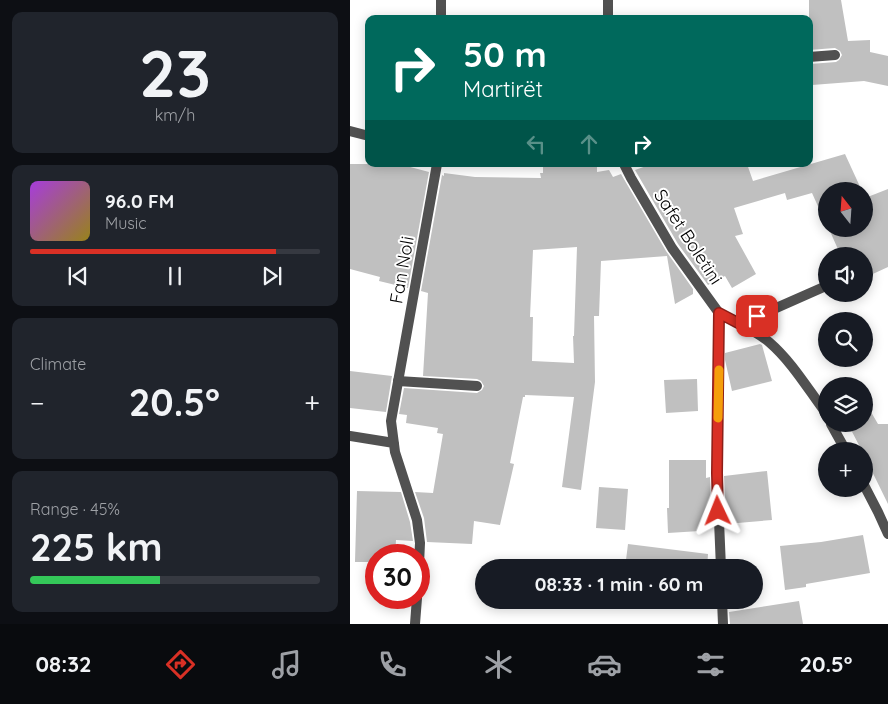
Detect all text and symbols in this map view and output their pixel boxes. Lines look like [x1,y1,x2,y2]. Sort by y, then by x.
text: 23 [139,32,211,113]
text: 50 m [463,32,547,76]
icon: right [380,35,445,100]
text: Martirët [463,75,543,103]
text: km/h [155,105,195,125]
icon: left [522,130,550,158]
icon: ahead [575,130,603,158]
icon: right [628,130,656,158]
north arrow [818,182,872,238]
map controls [818,182,873,497]
street label: Safet Boletini [649,185,728,289]
text: 96.0 FM [105,189,174,213]
text: Music [105,213,147,233]
street label: Fan Noli [384,234,419,305]
button: sound [818,247,873,302]
icon: previous [64,262,92,290]
icon: pause [161,262,189,290]
icon: next [258,262,286,290]
pin [736,295,778,337]
icon: arrive [743,302,771,330]
button: search [818,312,873,367]
text: Climate [30,354,86,374]
button: layers [818,377,873,432]
text: 20.5° [129,378,220,426]
text: − [30,385,45,420]
text: + [304,385,320,420]
button: + [818,442,873,497]
position arrow [691,484,743,536]
text: Range · 45% [30,499,120,519]
text: 225 km [30,523,162,571]
speed limit sign: 30 [365,544,430,609]
text: 08:33 · 1 min · 60 m [535,572,703,596]
icon: directions [163,647,198,682]
icon: music [269,647,304,682]
icon: phone [375,647,410,682]
icon: climate [481,647,516,682]
icon: car [587,647,622,682]
icon: filters [693,647,728,682]
text: 08:32 [36,650,91,678]
text: 20.5° [800,650,852,678]

